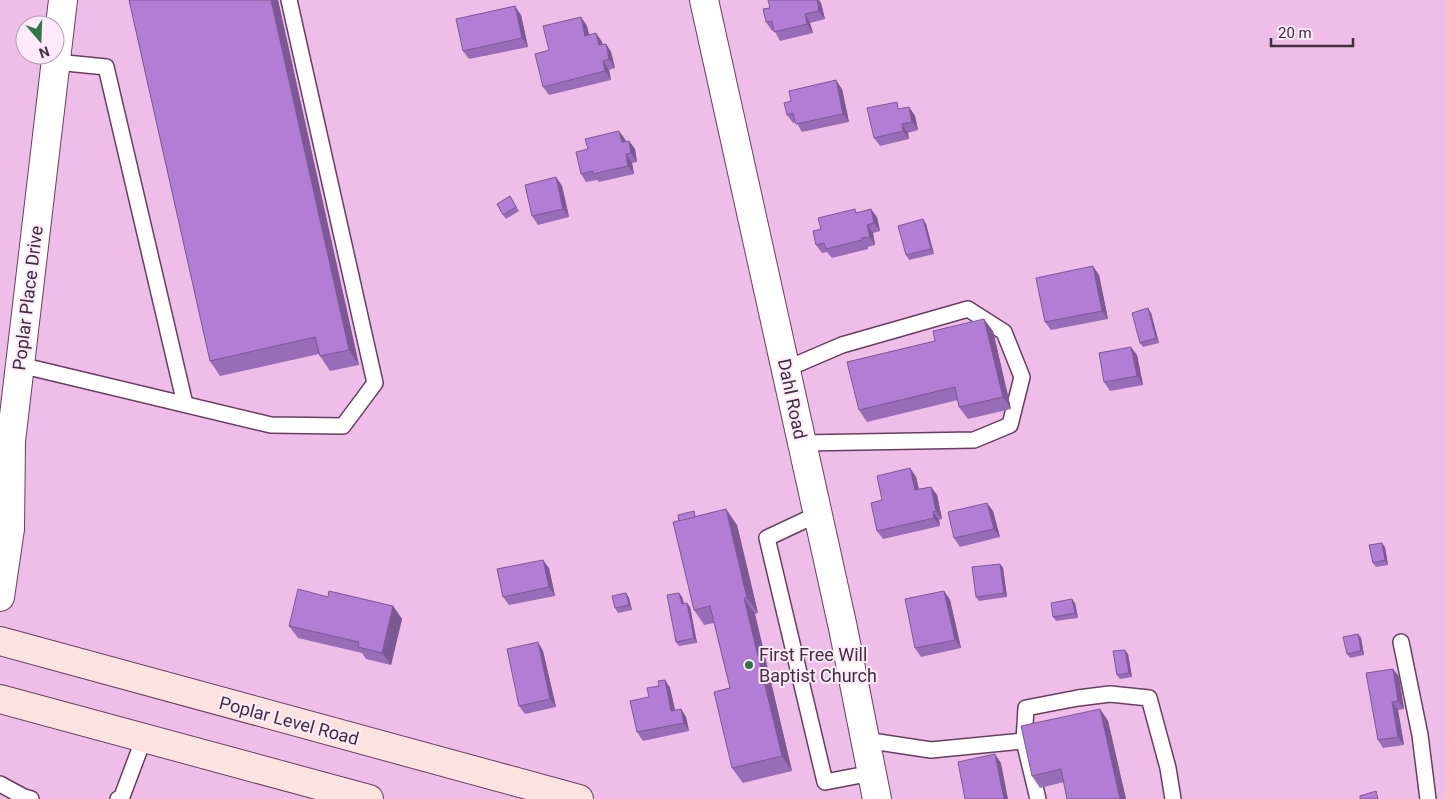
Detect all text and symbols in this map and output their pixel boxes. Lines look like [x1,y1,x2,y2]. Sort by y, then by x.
north arrow [15,15,65,65]
scale bar [1271,15,1354,47]
text: 20 m [1278,24,1312,42]
text: N [37,43,52,61]
street label: Poplar Place Drive [8,224,47,372]
street label: Dahl Road [774,357,811,441]
place label: First Free Will Baptist Church [759,644,877,686]
marker: First Free Will Baptist Church [743,659,755,671]
street label: Poplar Level Road [217,692,361,749]

